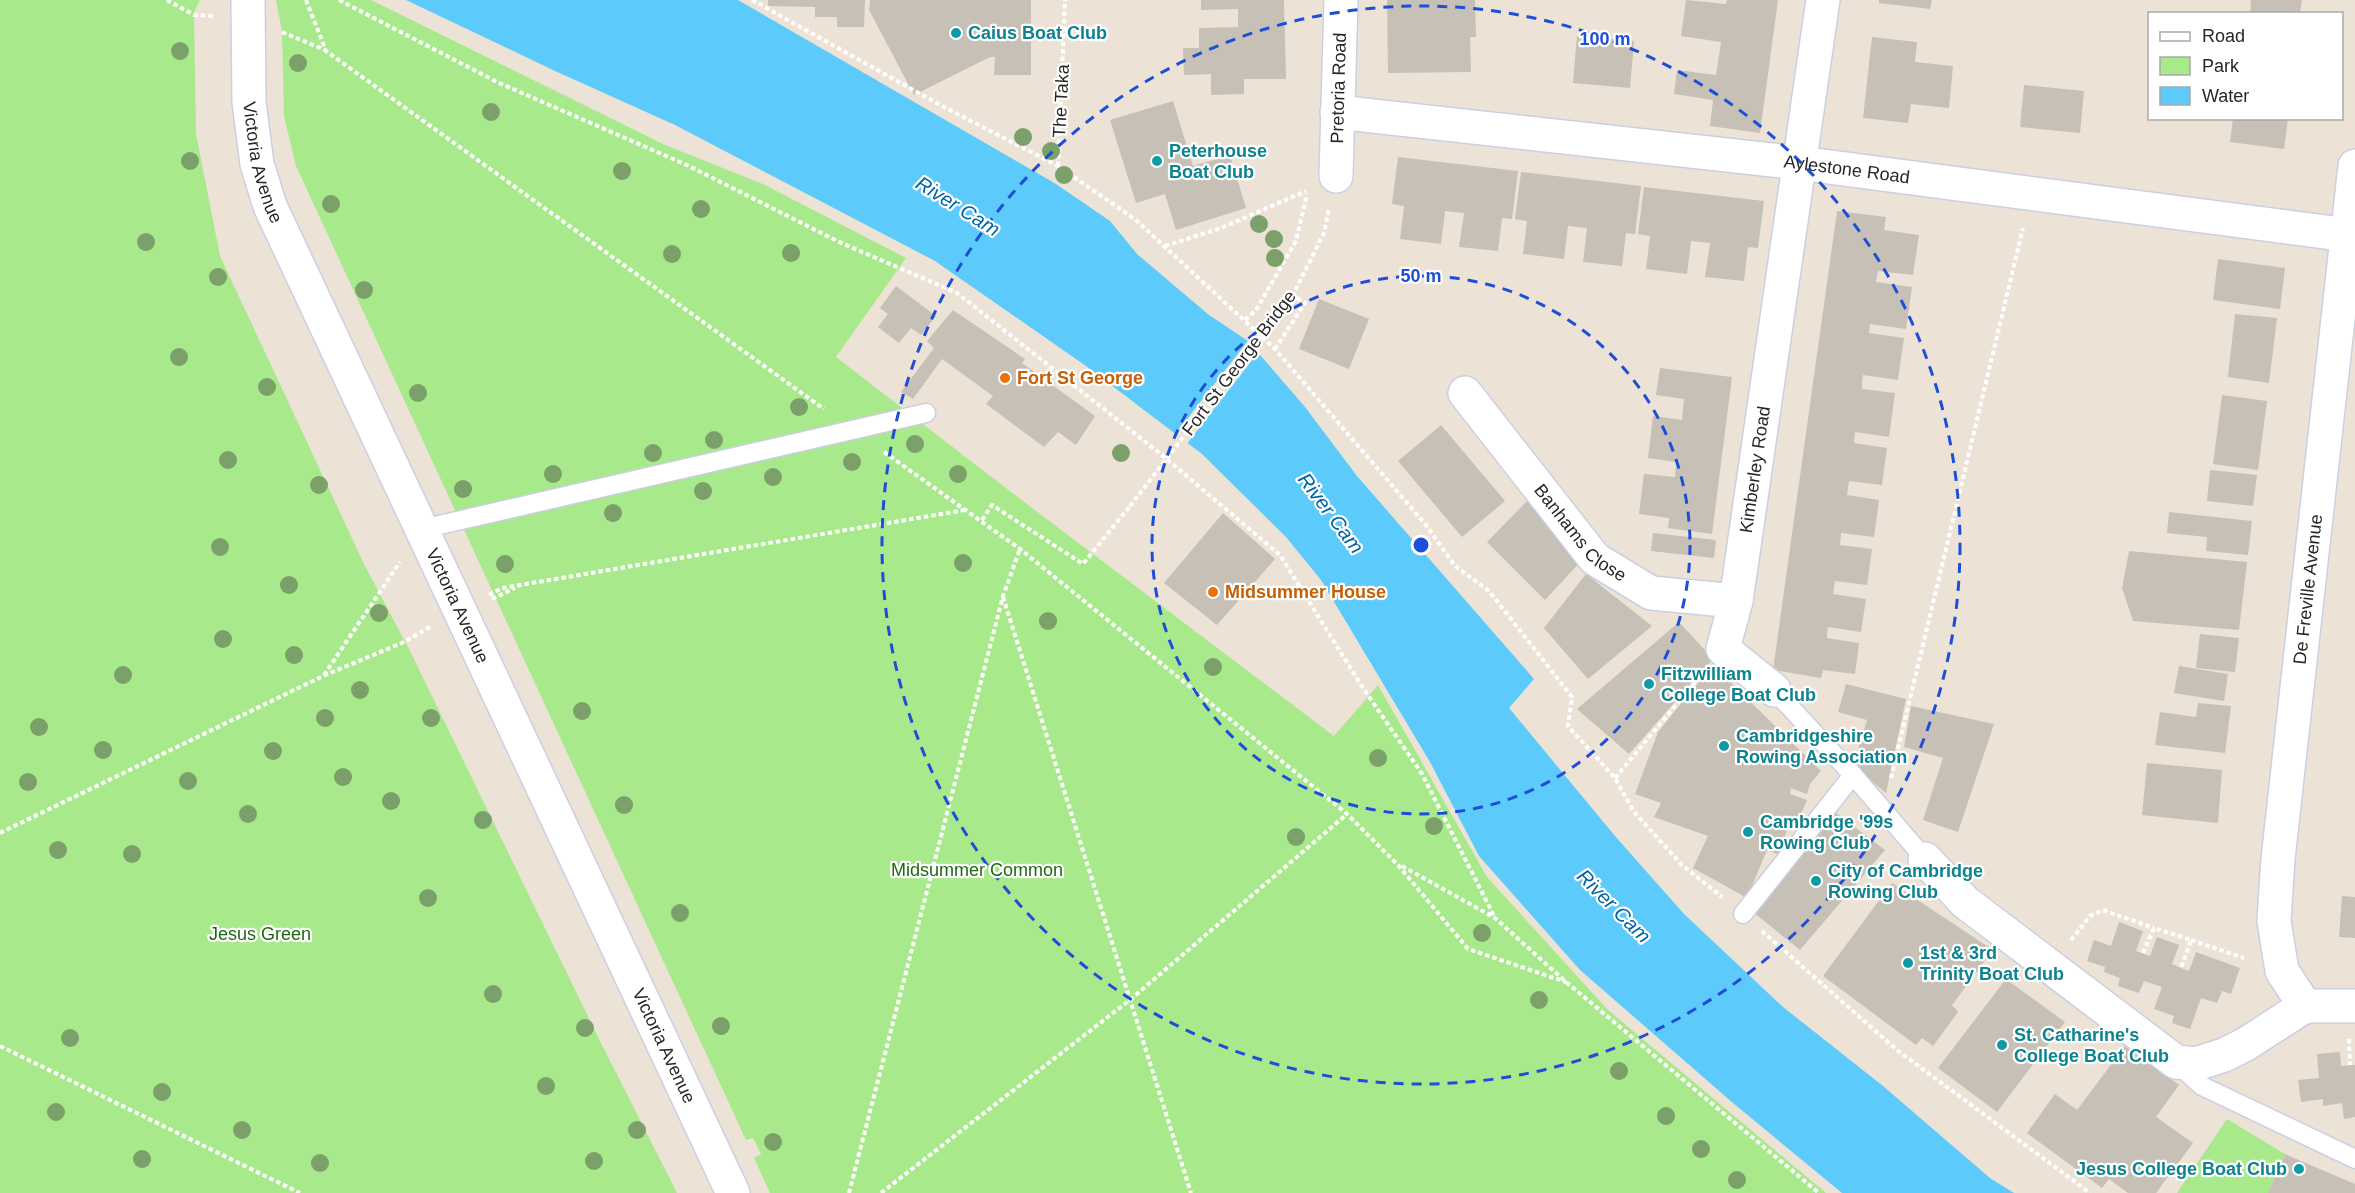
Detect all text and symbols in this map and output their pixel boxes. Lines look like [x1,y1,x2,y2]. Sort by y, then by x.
legend [2148,12,2343,120]
place label: Caius Boat Club [968,23,1107,43]
marker: Caius Boat Club [949,26,963,40]
text: Road [2202,26,2245,46]
text: 100 m [1579,29,1631,49]
street label: Pretoria Road [1327,32,1350,144]
text: Park [2202,56,2240,76]
street label: The Taka [1049,63,1073,138]
text: Water [2202,86,2249,106]
street label: Victoria Avenue [239,100,287,226]
place label: Peterhouse Boat Club [1169,141,1267,182]
street label: Aylestone Road [1783,151,1911,187]
marker: Peterhouse Boat Club [1150,154,1164,168]
water label: River Cam [912,172,1004,240]
text: 50 m [1400,266,1442,286]
street label: Fort St George Bridge [1178,287,1300,439]
place label: Fort St George [1017,368,1143,388]
marker: Fort St George [998,371,1012,385]
street label: Kimberley Road [1736,405,1774,534]
water label: River Cam [1294,469,1368,557]
street label: Banhams Close [1530,480,1630,586]
street label: De Freville Avenue [2290,513,2326,665]
centre of rings [1411,535,1431,555]
street label: Victoria Avenue [422,545,493,666]
place label: Midsummer House [1225,582,1386,602]
marker: Midsummer House [1206,585,1220,599]
place label: Fitzwilliam College Boat Club [1661,664,1816,705]
marker: Fitzwilliam College Boat Club [1642,677,1656,691]
place label: Cambridgeshire Rowing Association [1736,726,1907,767]
marker: Cambridgeshire Rowing Association [1717,739,1731,753]
place label: Cambridge '99s Rowing Club [1760,812,1893,853]
marker: Cambridge '99s Rowing Club [1741,825,1755,839]
park label: Midsummer Common [891,860,1063,880]
place label: City of Cambridge Rowing Club [1828,861,1983,902]
water label: River Cam [1573,865,1655,947]
marker: City of Cambridge Rowing Club [1809,874,1823,888]
park label: Jesus Green [209,924,311,944]
place label: 1st & 3rd Trinity Boat Club [1920,943,2064,984]
marker: 1st & 3rd Trinity Boat Club [1901,956,1915,970]
street label: Victoria Avenue [628,985,699,1106]
place label: St. Catharine's College Boat Club [2014,1025,2169,1066]
marker: St. Catharine's College Boat Club [1995,1038,2009,1052]
place label: Jesus College Boat Club [2076,1159,2287,1179]
marker: Jesus College Boat Club [2292,1162,2306,1176]

